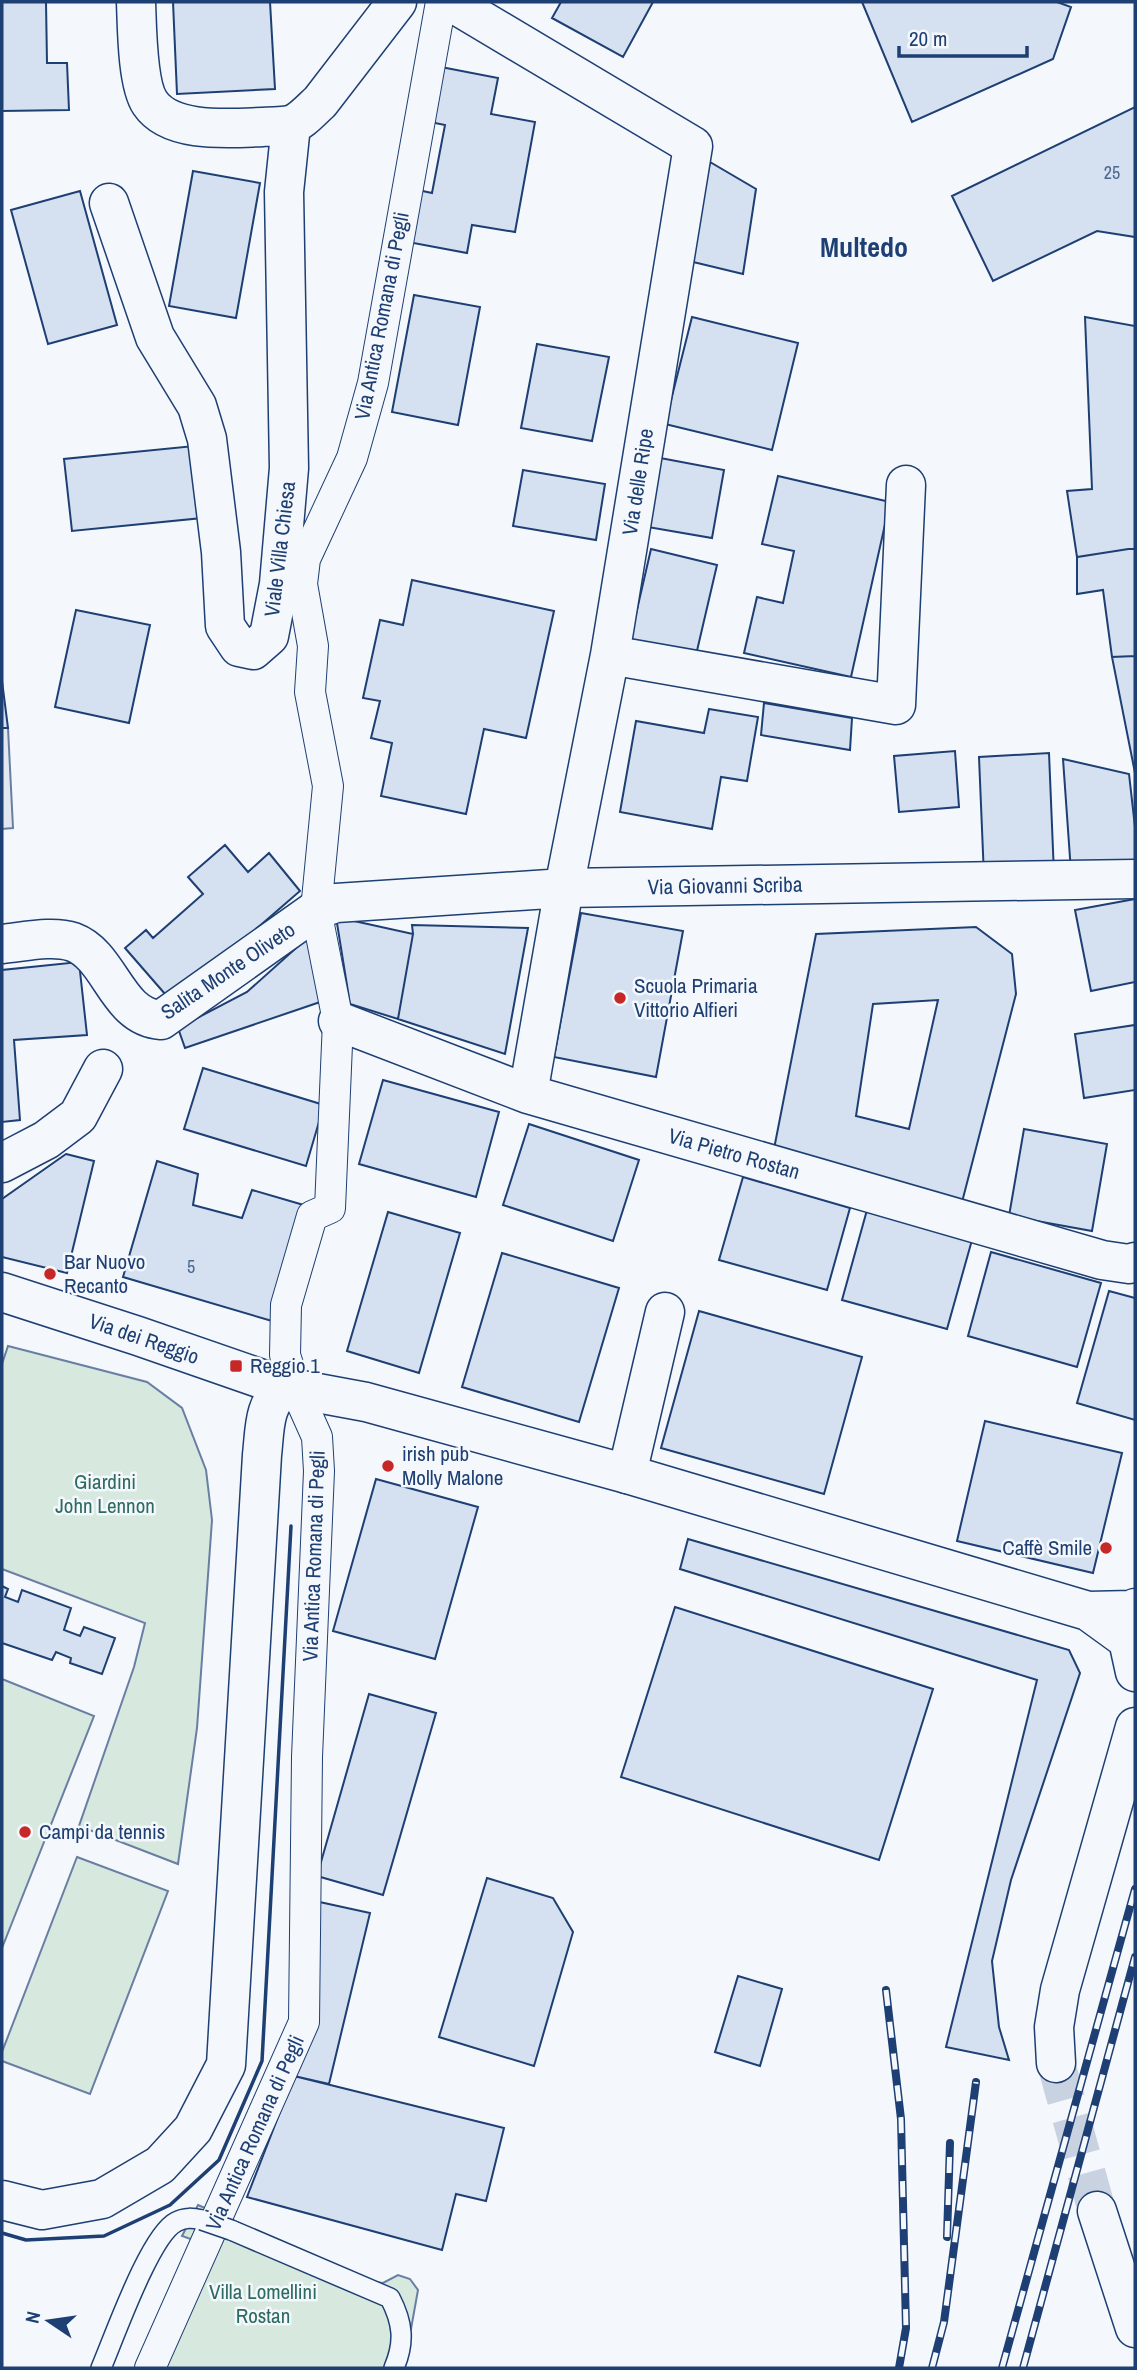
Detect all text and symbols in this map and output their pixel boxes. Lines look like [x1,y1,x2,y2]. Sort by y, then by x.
scale bar [899,14,1027,58]
text: 20 m [909,24,947,53]
house number: 25 [1104,160,1120,185]
street label: Via Antica Romana di Pegli [347,209,416,422]
district label: Multedo [820,228,908,266]
street label: Via delle Ripe [615,426,660,537]
street label: Viale Villa Chiesa [257,479,302,618]
street label: Via Giovanni Scriba [647,870,803,901]
street label: Salita Monte Oliveto [155,915,301,1026]
place label: Scuola Primaria Vittorio Alfieri [634,971,758,1024]
marker: Scuola Primaria Vittorio Alfieri [612,990,628,1006]
street label: Via Pietro Rostan [665,1121,803,1186]
place label: Bar Nuovo Recanto [64,1247,145,1300]
house number: 5 [187,1254,195,1279]
marker: Bar Nuovo Recanto [42,1266,58,1282]
street label: Via dei Reggio [85,1306,203,1371]
place label: Reggio 1 [250,1351,320,1380]
marker: Reggio 1 [228,1358,244,1374]
place label: irish pub Molly Malone [402,1439,503,1492]
street label: Via Antica Romana di Pegli [295,1450,332,1662]
marker: irish pub Molly Malone [380,1458,396,1474]
park label: Giardini John Lennon [55,1467,155,1520]
place label: Caffè Smile [1002,1533,1092,1562]
marker: Caffè Smile [1098,1540,1114,1556]
place label: Campi da tennis [39,1817,165,1846]
marker: Campi da tennis [17,1824,33,1840]
street label: Via Antica Romana di Pegli [198,2030,311,2235]
park label: Villa Lomellini Rostan [209,2277,317,2330]
north arrow [14,2286,84,2356]
text: N [19,2309,46,2326]

